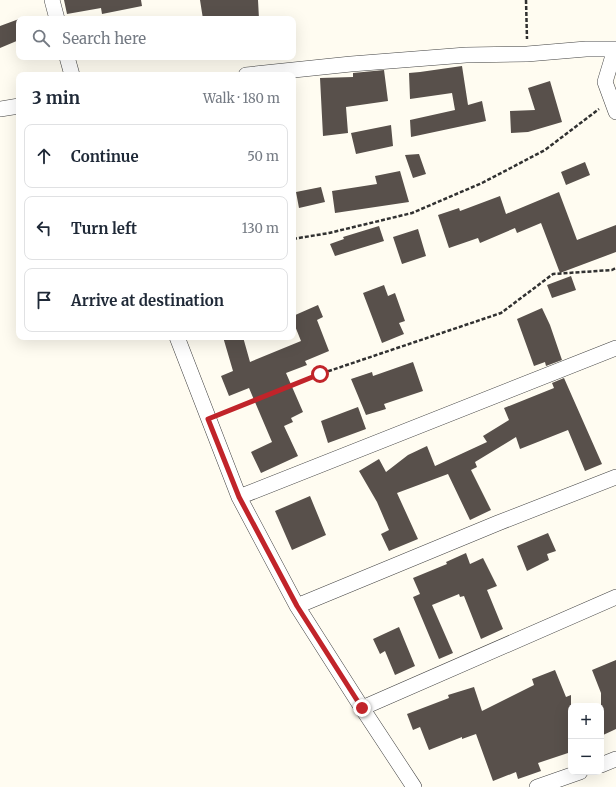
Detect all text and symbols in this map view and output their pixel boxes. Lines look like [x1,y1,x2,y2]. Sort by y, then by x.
search box [16,16,296,60]
icon: search [30,27,52,49]
text: Search here [62,29,146,48]
text: 3 min [32,87,80,109]
text: Walk · 180 m [203,90,280,107]
icon: ahead [33,145,55,167]
text: Continue [71,147,139,166]
text: 50 m [247,148,279,165]
icon: left [33,217,55,239]
text: Turn left [71,219,137,238]
text: 130 m [242,220,279,237]
icon: arrive [33,289,55,311]
text: Arrive at destination [71,291,224,310]
route start [311,365,329,383]
route end [353,699,371,717]
map controls [568,703,604,775]
button: + [568,703,604,739]
button: − [568,739,604,775]

